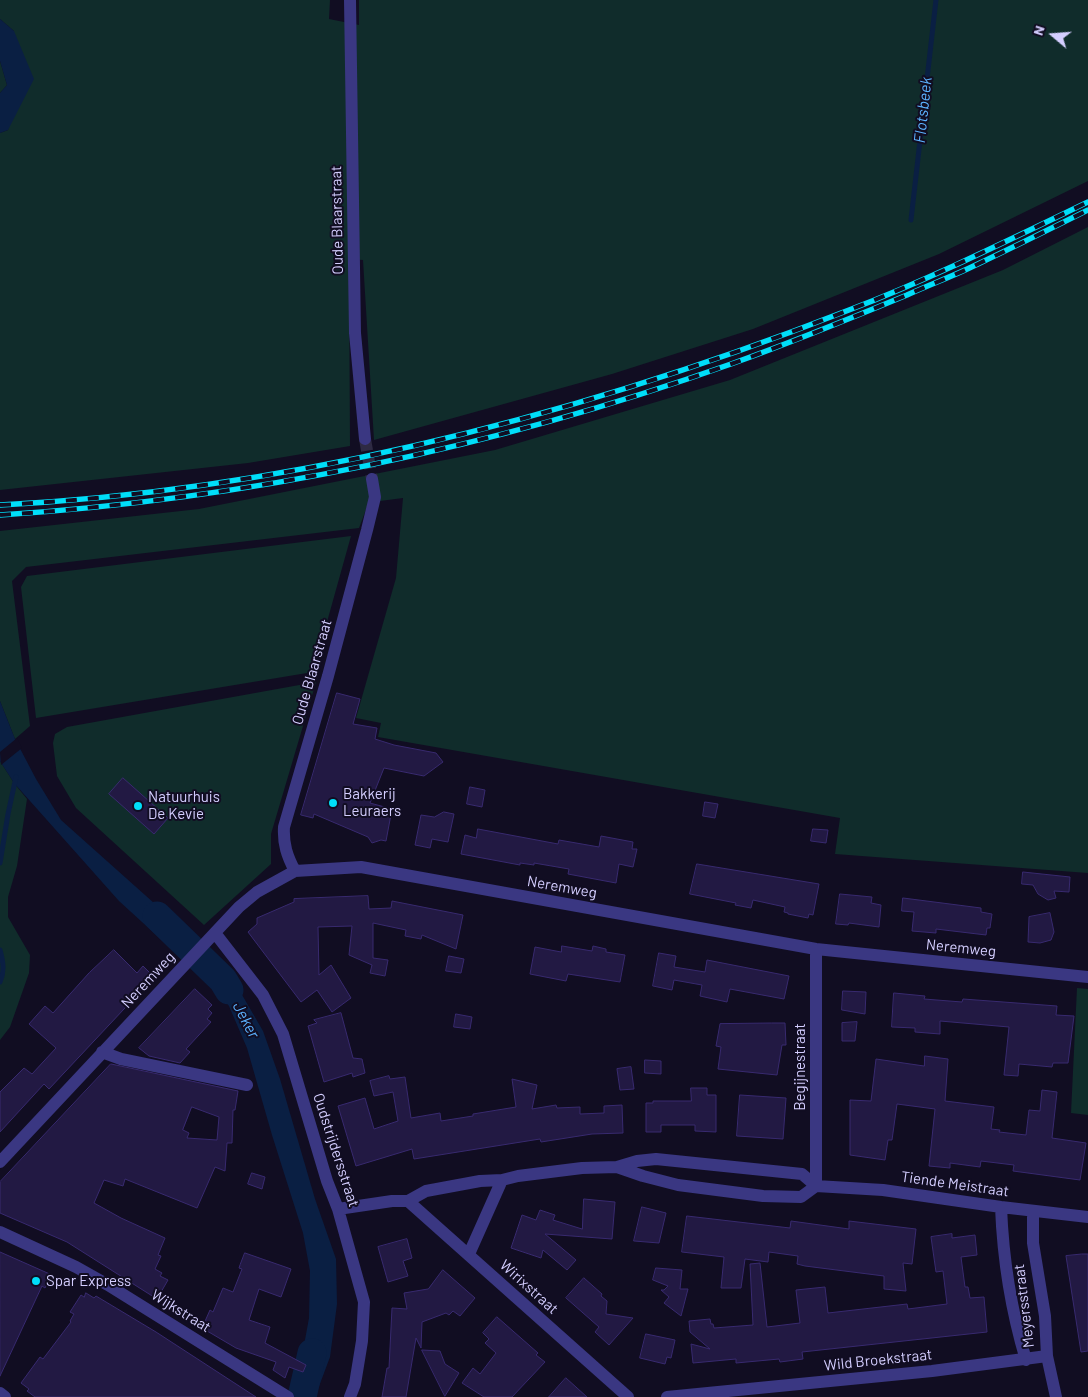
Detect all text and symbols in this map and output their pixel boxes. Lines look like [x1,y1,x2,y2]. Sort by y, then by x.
north arrow [1028,10,1078,60]
text: N [1029,23,1048,37]
water label: Flotsbeek [910,76,936,144]
street label: Oude Blaarstraat [327,165,347,275]
street label: Oude Blaarstraat [288,617,336,727]
place label: Bakkerij Leuraers [343,785,401,820]
place label: Natuurhuis De Kevie [148,788,220,823]
marker: Bakkerij Leuraers [327,797,339,809]
marker: Natuurhuis De Kevie [132,800,144,812]
street label: Neremweg [526,872,598,902]
street label: Neremweg [925,935,997,961]
street label: Neremweg [117,948,179,1012]
water label: Jeker [228,998,264,1042]
street label: Begijnestraat [791,1023,809,1111]
street label: Oudstrijdersstraat [309,1091,363,1209]
street label: Tiende Meistraat [900,1168,1010,1200]
street label: Wirixstraat [496,1256,562,1318]
street label: Meyersstraat [1010,1263,1038,1349]
place label: Spar Express [46,1272,131,1290]
marker: Spar Express [30,1275,42,1287]
street label: Wijkstraat [148,1286,214,1336]
street label: Wild Broekstraat [823,1345,933,1375]

